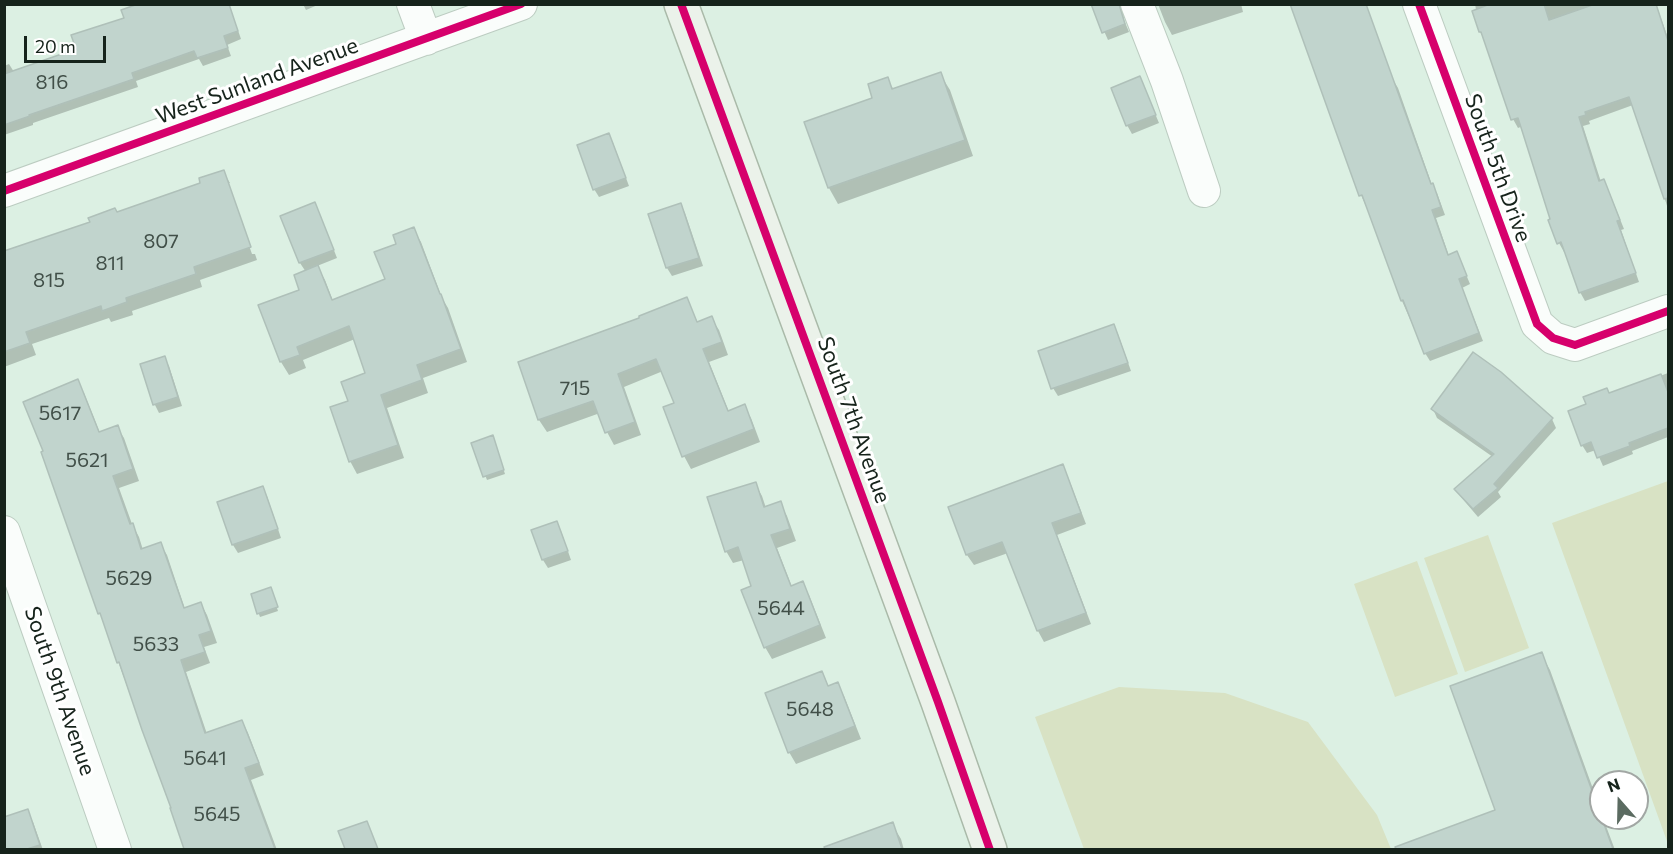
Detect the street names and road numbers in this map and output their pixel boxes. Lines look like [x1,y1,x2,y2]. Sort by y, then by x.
street label: West Sunland Avenue [152,32,362,130]
street label: South 5th Drive [1459,90,1537,246]
street label: South 7th Avenue [812,333,896,507]
street label: South 9th Avenue [19,603,101,779]

